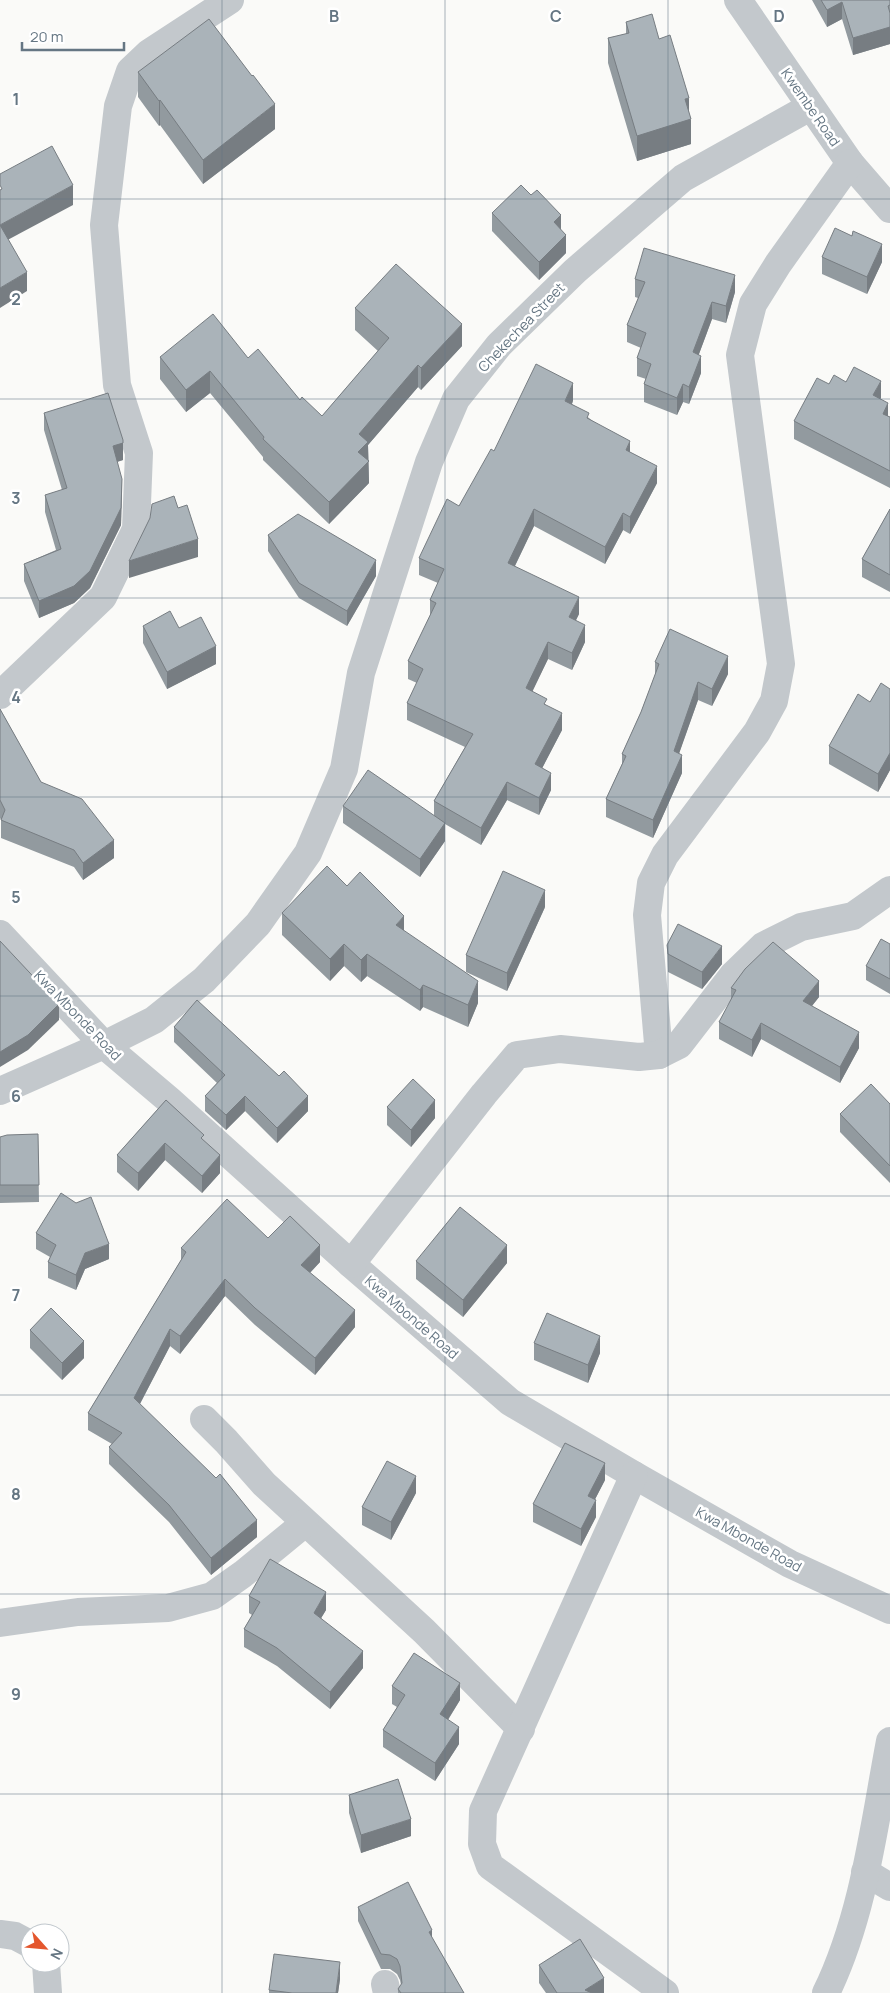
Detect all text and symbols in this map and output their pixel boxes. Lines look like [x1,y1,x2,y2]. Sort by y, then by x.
text: B [329,5,339,27]
text: C [550,5,562,27]
text: D [773,5,785,27]
scale bar [22,20,125,52]
text: 20 m [30,26,63,47]
street label: Kwembe Road [777,64,845,150]
text: 1 [12,88,20,110]
street label: Chekechea Street [473,278,569,376]
text: 2 [11,288,21,310]
text: 3 [11,487,21,509]
text: 4 [11,686,21,708]
text: 5 [11,886,21,908]
street label: Kwa Mbonde Road [30,966,126,1064]
text: 6 [11,1085,21,1107]
street label: Kwa Mbonde Road [361,1271,463,1363]
text: 7 [12,1284,20,1306]
text: 8 [11,1483,21,1505]
street label: Kwa Mbonde Road [693,1502,805,1576]
text: 9 [11,1683,21,1705]
north arrow [20,1923,70,1973]
text: N [46,1945,68,1963]

